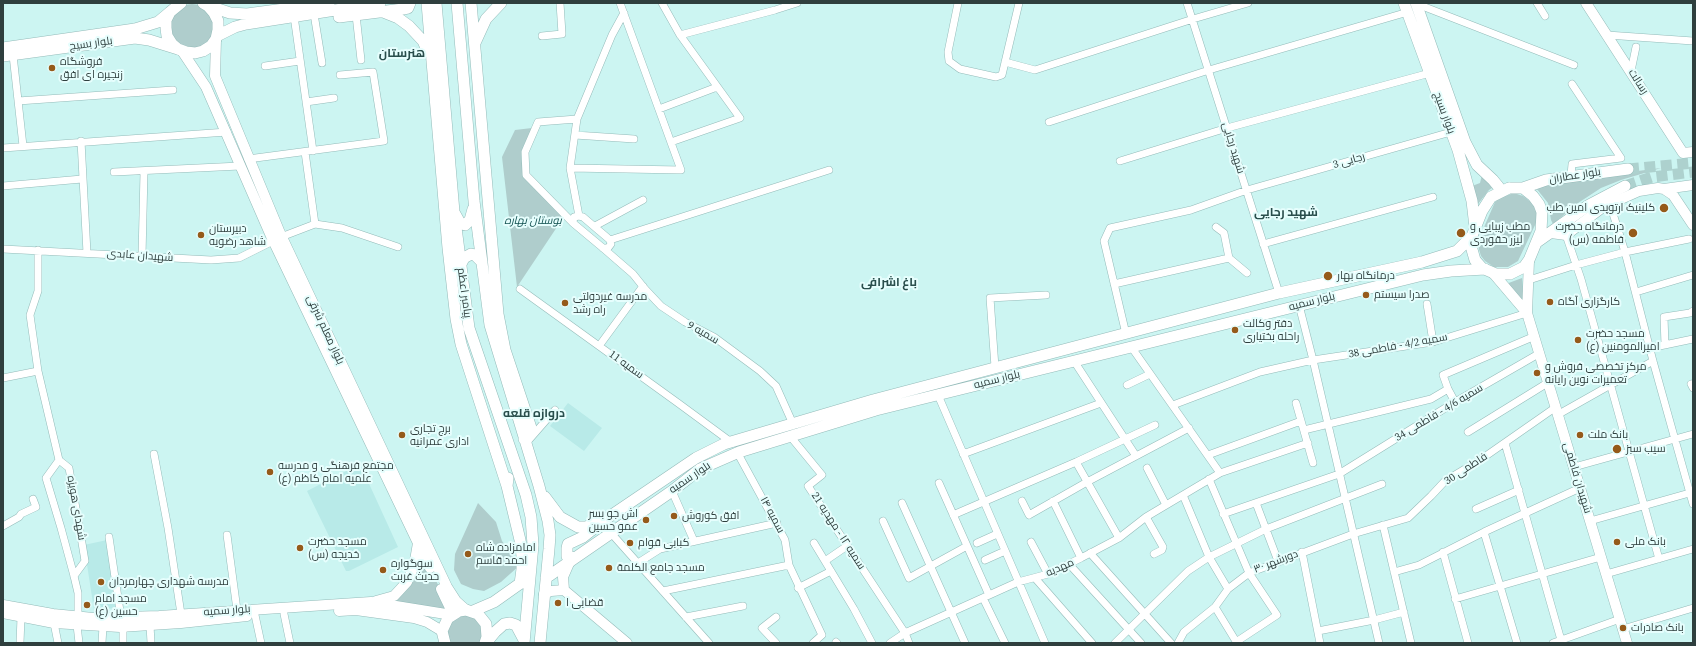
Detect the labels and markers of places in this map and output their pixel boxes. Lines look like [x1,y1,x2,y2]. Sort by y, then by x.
place label: فروشگاه زنجیره ای افق [60,55,123,81]
marker: فروشگاه زنجیره ای افق [47,63,57,73]
place label: کلینیک ارتوپدی امین طب [1546,201,1655,215]
marker: کلینیک ارتوپدی امین طب [1658,202,1670,214]
place label: مطب زیبایی و لیزر حقوردی [1470,220,1530,246]
place label: درمانگاه حضرت فاطمه (س) [1555,220,1624,246]
place label: دبیرستان شاهد رضویه [209,222,266,248]
marker: مطب زیبایی و لیزر حقوردی [1455,227,1467,239]
marker: درمانگاه حضرت فاطمه (س) [1627,227,1639,239]
marker: دبیرستان شاهد رضویه [196,230,206,240]
place label: درمانگاه بهار [1337,269,1395,283]
marker: درمانگاه بهار [1322,270,1334,282]
place label: صدرا سیستم [1374,288,1430,302]
place label: مدرسه غیردولتی راه رشد [573,290,647,316]
marker: صدرا سیستم [1361,290,1371,300]
place label: کارگزاری آگاه [1558,295,1620,309]
marker: کارگزاری آگاه [1545,297,1555,307]
marker: مدرسه غیردولتی راه رشد [560,298,570,308]
place label: دفتر وکالت راحله بختیاری [1243,317,1299,343]
marker: دفتر وکالت راحله بختیاری [1230,325,1240,335]
place label: مسجد حضرت امیرالمومنین (ع) [1586,327,1660,353]
marker: مسجد حضرت امیرالمومنین (ع) [1573,335,1583,345]
place label: مرکز تخصصی فروش و تعمیرات نوین رایانه [1545,360,1647,386]
marker: مرکز تخصصی فروش و تعمیرات نوین رایانه [1532,368,1542,378]
place label: برج تجاری اداری عمرانیه [410,422,469,448]
place label: بانک ملت [1588,428,1628,442]
marker: برج تجاری اداری عمرانیه [397,430,407,440]
marker: بانک ملت [1575,430,1585,440]
place label: سیب سبز [1626,442,1666,456]
marker: سیب سبز [1611,443,1623,455]
place label: مجتمع فرهنگی و مدرسه علمیه امام کاظم (ع) [278,459,394,485]
marker: مجتمع فرهنگی و مدرسه علمیه امام کاظم (ع) [265,467,275,477]
place label: اش جو بسر عمو حسین [589,507,638,533]
place label: افق کوروش [682,509,739,523]
marker: افق کوروش [669,511,679,521]
marker: اش جو بسر عمو حسین [641,515,651,525]
place label: مسجد حضرت خدیجه (س) [308,535,367,561]
place label: بانک ملی [1625,535,1666,549]
place label: کبابی قوام [638,536,689,550]
marker: بانک ملی [1612,537,1622,547]
marker: کبابی قوام [625,538,635,548]
place label: امامزاده شاه احمد قاسم [476,541,536,567]
marker: مسجد حضرت خدیجه (س) [295,543,305,553]
marker: امامزاده شاه احمد قاسم [463,549,473,559]
place label: سوگواره حدیث غربت [391,557,439,583]
place label: مسجد جامع الکلمة [617,561,705,575]
marker: مسجد جامع الکلمة [604,563,614,573]
marker: سوگواره حدیث غربت [378,565,388,575]
place label: مدرسه شهداری چهارمردان [109,575,229,589]
marker: مدرسه شهداری چهارمردان [96,577,106,587]
place label: مسجد امام حسین (ع) [95,592,147,618]
place label: قضابی ا [566,596,603,610]
marker: قضابی ا [553,598,563,608]
marker: مسجد امام حسین (ع) [82,600,92,610]
place label: بانک صادرات [1631,621,1684,635]
marker: بانک صادرات [1618,623,1628,633]

